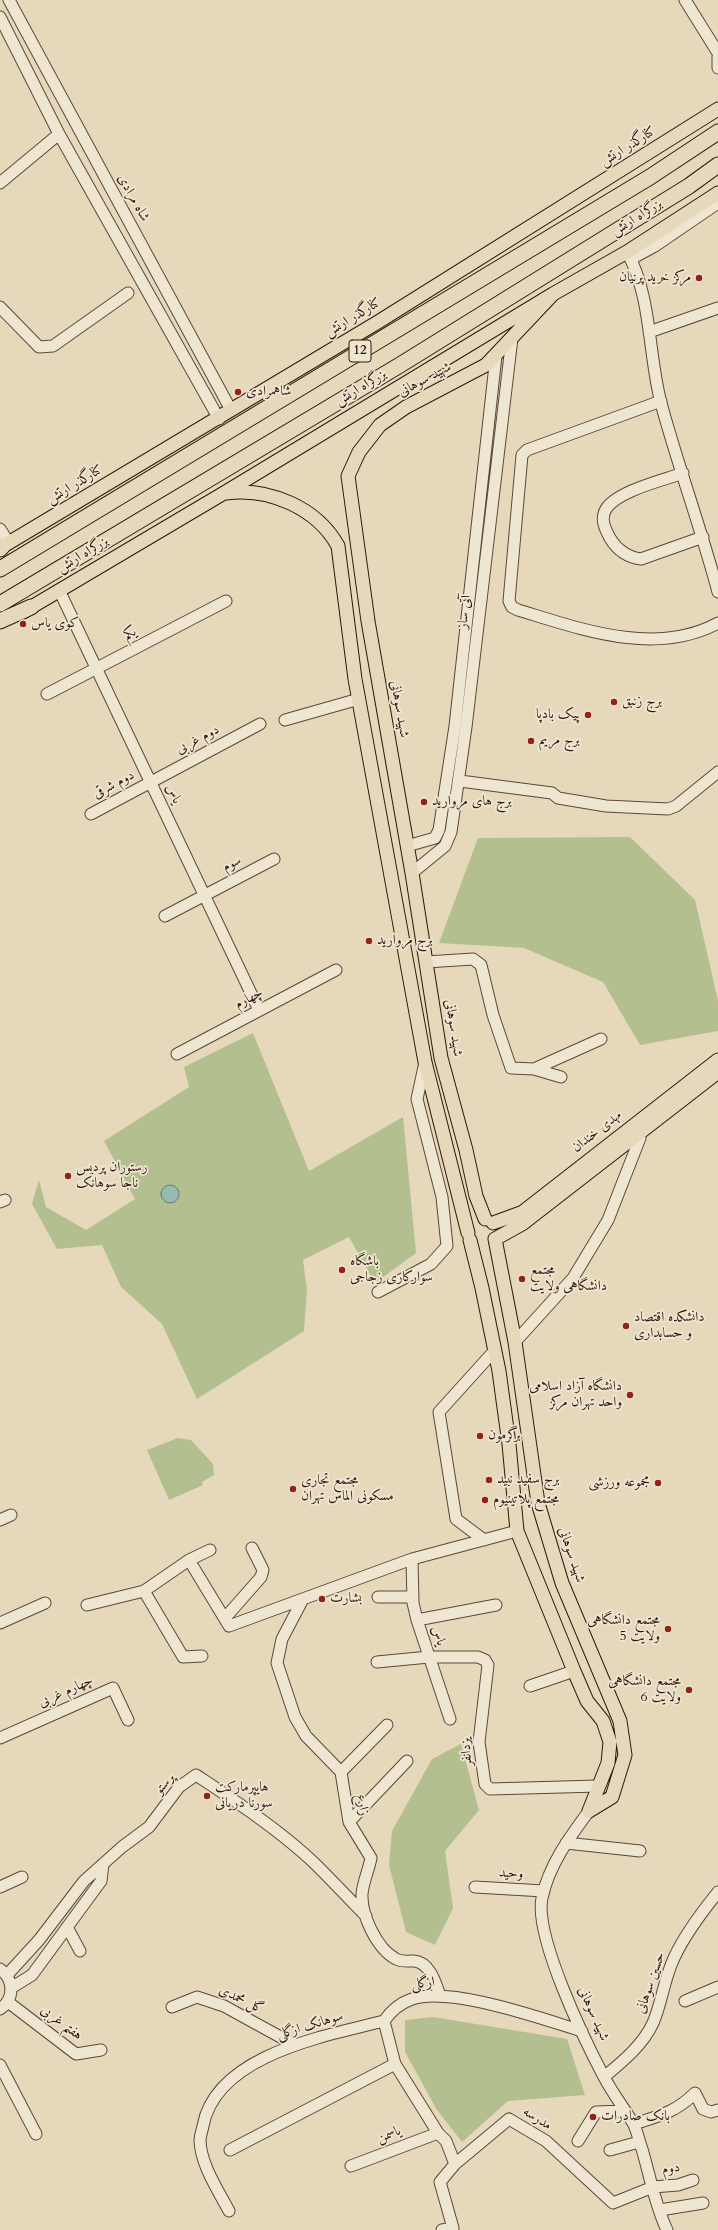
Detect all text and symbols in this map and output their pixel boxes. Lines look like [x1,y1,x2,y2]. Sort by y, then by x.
street label: کنارگذر ارتش [597,123,659,171]
street label: شاه مرادی [113,171,153,225]
street label: بزرگراه ارتش [608,196,666,240]
place label: مرکز خرید پرنیان [619,270,691,286]
marker: مرکز خرید پرنیان [694,273,704,283]
street label: کنارگذر ارتش [322,295,384,341]
road number: 12 [349,340,371,362]
street label: شهید سوهانی [396,359,454,401]
street label: بزرگراه ارتش [332,366,390,410]
place label: شاهمرادی [246,384,291,400]
marker: شاهمرادی [233,387,243,397]
street label: کنارگذر ارتش [44,462,106,508]
street label: بزرگراه ارتش [54,533,112,577]
street label: آتی ساز [455,594,475,630]
place label: کوی یاس [31,616,79,632]
marker: کوی یاس [18,619,28,629]
street label: یکم [121,624,139,644]
street label: شهید سوهانی [386,679,412,739]
place label: برج زنبق [622,694,662,710]
marker: برج زنبق [609,697,619,707]
place label: پیک بادپا [536,707,580,723]
marker: پیک بادپا [583,710,593,720]
street label: دوم غربی [173,722,223,758]
place label: برج مریم [539,733,580,749]
marker: برج مریم [526,736,536,746]
street label: دوم شرقی [90,767,138,803]
street label: یاس [161,781,185,807]
place label: برج های مروارید [432,794,512,810]
marker: برج های مروارید [419,797,429,807]
street label: سوم [220,852,244,876]
place label: برج مروارید [377,933,433,949]
marker: برج مروارید [364,936,374,946]
street label: چهارم [232,985,266,1013]
street label: شهید سوهانی [440,998,466,1058]
street label: مهدی خندان [569,1107,625,1157]
place label: رستوران پردیس ناجا سوهانک [76,1160,148,1192]
marker: رستوران پردیس ناجا سوهانک [63,1171,73,1181]
place label: باشگاه سواركاری زجاجی [350,1254,433,1286]
place label: مجتمع دانشگاهی ولایت [530,1263,607,1296]
marker: باشگاه سواركاری زجاجی [337,1265,347,1275]
marker: مجتمع دانشگاهی ولایت [517,1274,527,1284]
place label: دانشکده اقتصاد و حسابداری [634,1310,705,1342]
marker: دانشکده اقتصاد و حسابداری [621,1321,631,1331]
place label: دانشگاه آزاد اسلامی واحد تهران مرکز [529,1379,622,1412]
marker: دانشگاه آزاد اسلامی واحد تهران مرکز [625,1390,635,1400]
place label: برگرمون [488,1428,521,1444]
marker: برگرمون [475,1431,485,1441]
place label: برج سفید نبید [497,1472,560,1488]
place label: مجتمع تجاری مسکونی الماس تهران [301,1473,394,1506]
marker: برج سفید نبید [484,1475,494,1485]
place label: مجموعه ورزشی [589,1475,650,1491]
marker: مجموعه ورزشی [653,1478,663,1488]
marker: مجتمع تجاری مسکونی الماس تهران [288,1484,298,1494]
place label: مجتمع پلاتینیوم [493,1492,559,1508]
marker: مجتمع پلاتینیوم [480,1495,490,1505]
street label: شهید سوهانی [554,1525,588,1585]
place label: بشارت [330,1591,362,1607]
marker: بشارت [317,1594,327,1604]
place label: مجتمع دانشگاهی ولایت 5 [587,1613,660,1646]
street label: یاس [427,1624,449,1648]
marker: مجتمع دانشگاهی ولایت 5 [663,1624,673,1634]
street label: چهارم غربی [36,1672,96,1712]
place label: مجتمع دانشگاهی ولایت 6 [608,1674,681,1706]
marker: مجتمع دانشگاهی ولایت 6 [684,1685,694,1695]
street label: یزدانفر [458,1737,476,1767]
street label: پرستو [151,1770,179,1798]
place label: هایپرمارکت سورنا دریانی [215,1780,273,1812]
marker: هایپرمارکت سورنا دریانی [202,1791,212,1801]
street label: زارع [352,1793,372,1817]
street label: وحید [498,1865,524,1883]
street label: حسین سوهانی [633,1950,669,2016]
street label: ازگلی [410,1974,436,1994]
street label: گل محمدی [216,1982,266,2018]
street label: شهید سوهانی [574,1984,612,2044]
street label: هفتم غربی [37,2002,85,2044]
street label: سوهانک ازگلی [275,2008,345,2044]
street label: مدرسه [519,2104,555,2134]
place label: بانک صادرات [601,2109,670,2125]
marker: بانک صادرات [588,2112,598,2122]
street label: یاسمن [375,2123,403,2147]
street label: دوم [661,2159,681,2179]

